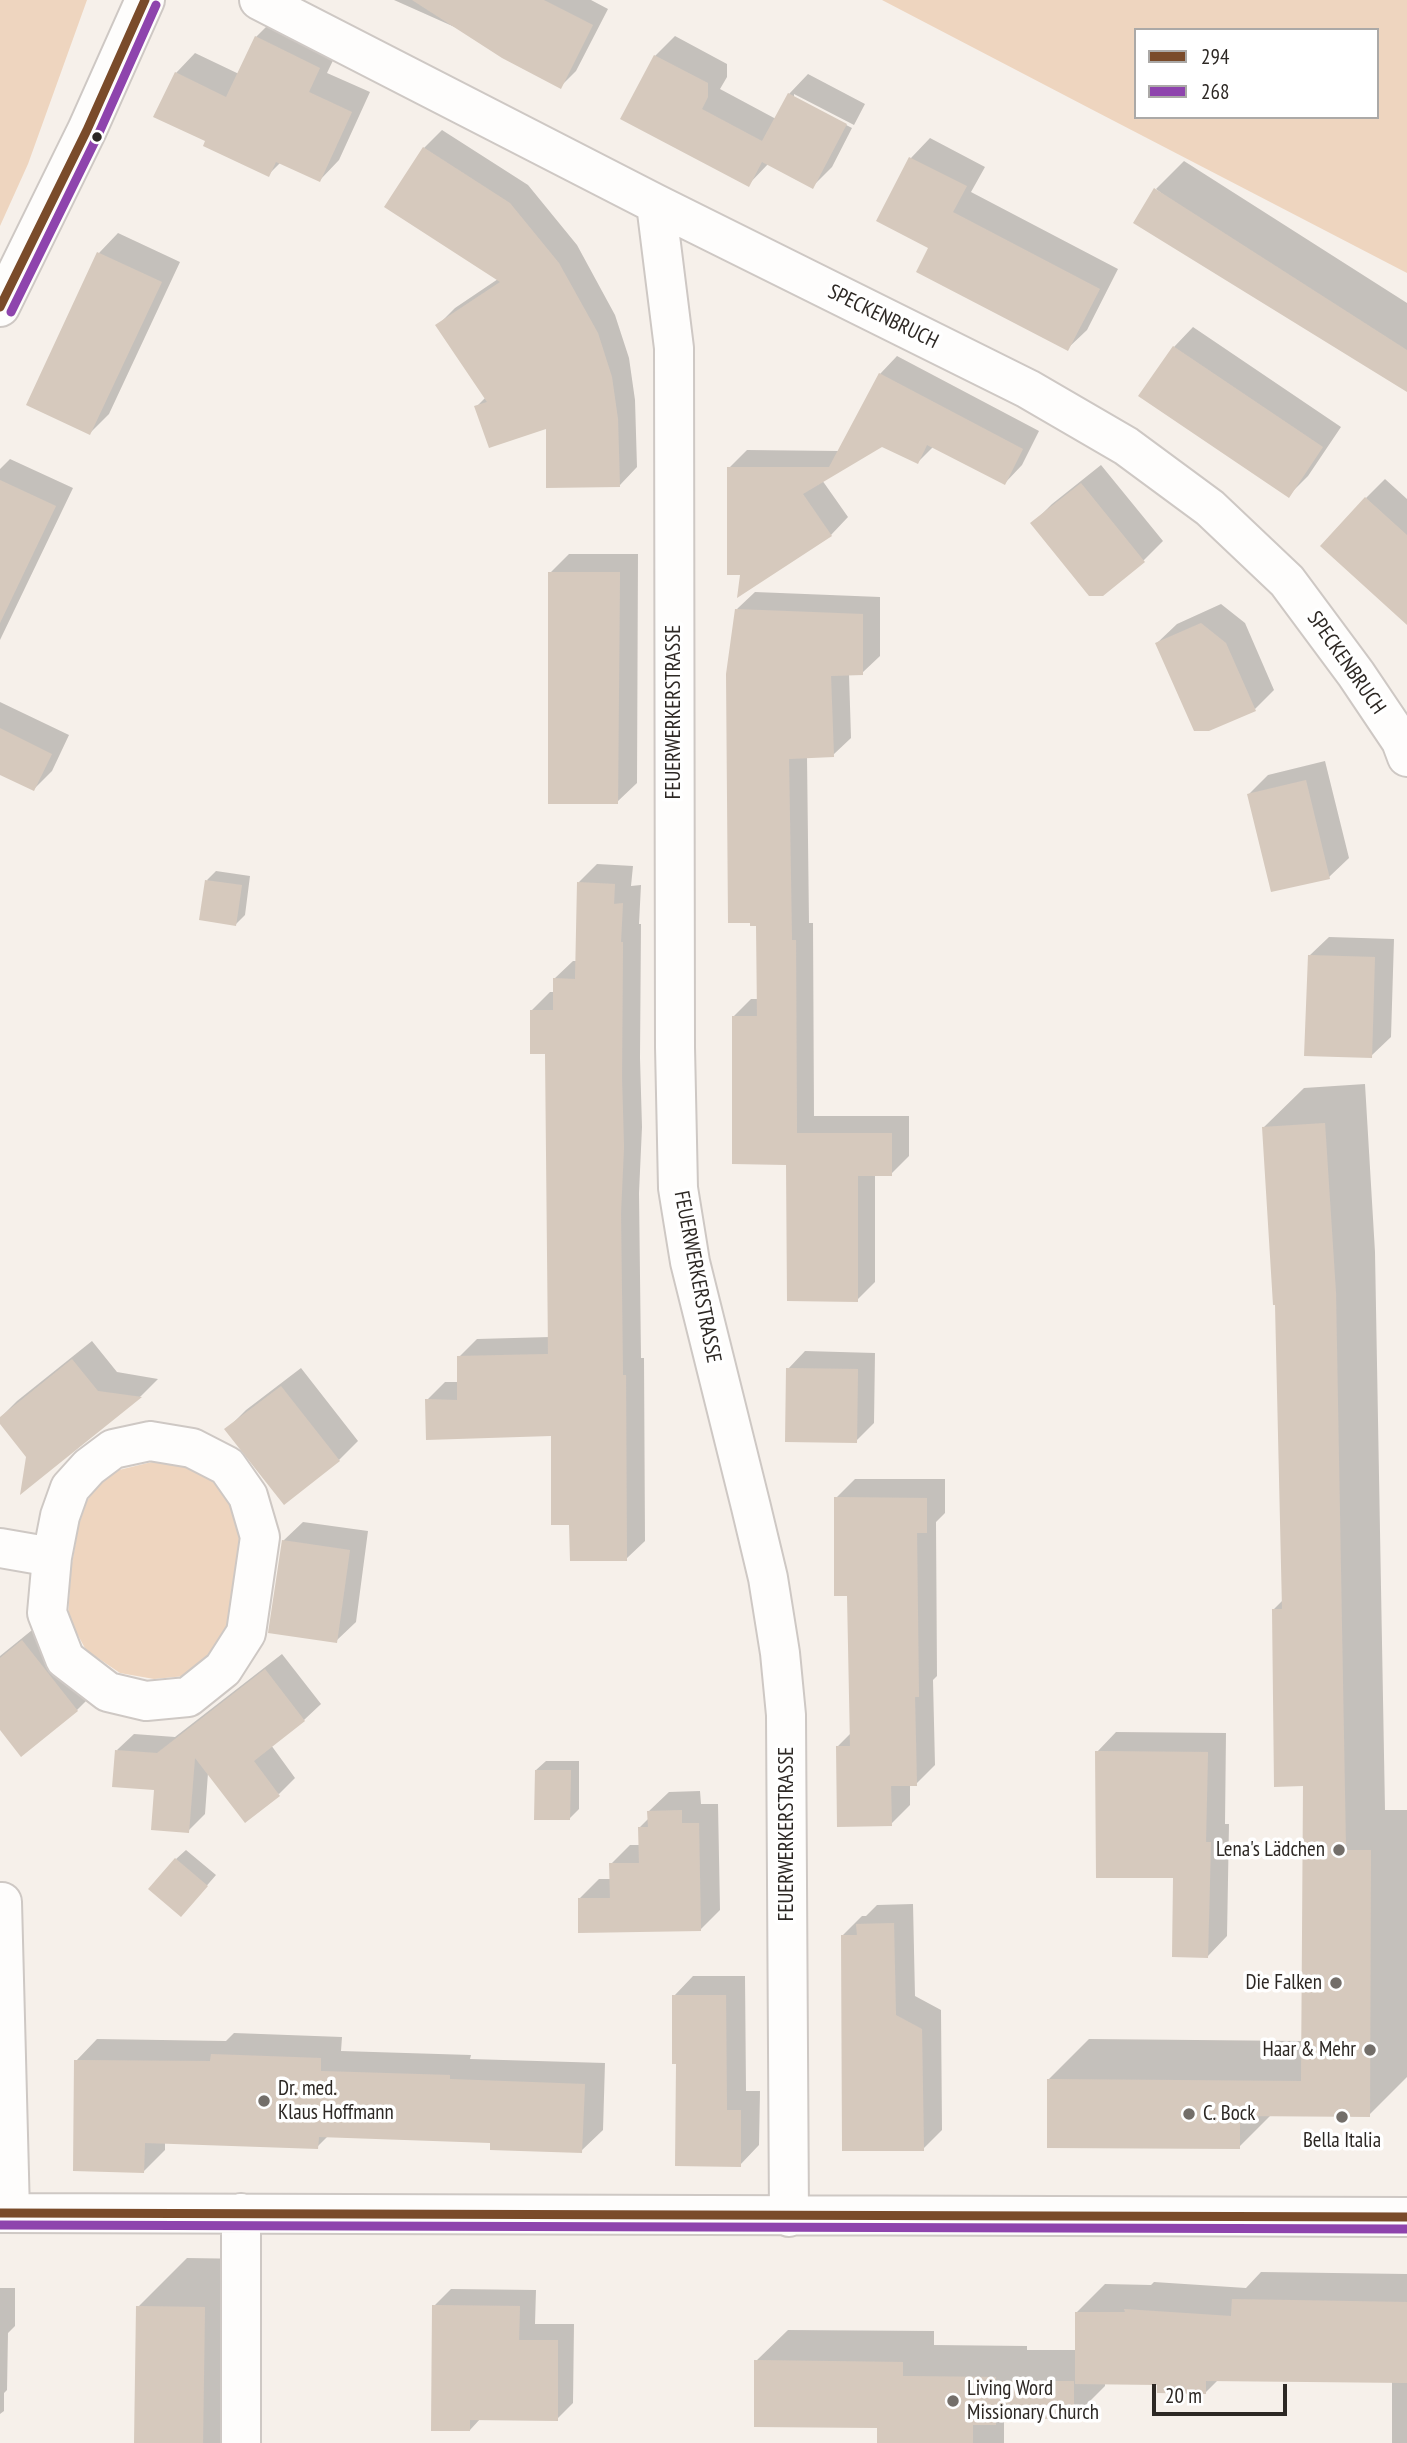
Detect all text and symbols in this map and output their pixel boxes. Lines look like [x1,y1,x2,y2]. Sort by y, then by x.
legend [1134,28,1379,119]
text: 294 [1201,43,1229,70]
text: 268 [1201,78,1229,105]
unlabelled marker [90,130,104,144]
street label: SPECKENBRUCH [824,279,942,355]
street label: SPECKENBRUCH [1301,607,1391,719]
street label: FEUERWERKERSTRASSE [661,625,687,799]
street label: FEUERWERKERSTRASSE [668,1189,726,1365]
street label: FEUERWERKERSTRASSE [774,1747,800,1921]
place label: Lena's Lädchen [1216,1837,1325,1863]
marker: Lena's Lädchen [1331,1842,1347,1858]
place label: Die Falken [1245,1970,1322,1996]
marker: Die Falken [1328,1975,1344,1991]
place label: Haar & Mehr [1262,2037,1356,2063]
marker: Haar & Mehr [1362,2042,1378,2058]
place label: Dr. med. Klaus Hoffmann [278,2076,394,2126]
marker: Dr. med. Klaus Hoffmann [256,2093,272,2109]
place label: C. Bock [1203,2101,1255,2127]
marker: C. Bock [1181,2106,1197,2122]
marker: Bella Italia [1334,2109,1350,2125]
place label: Bella Italia [1303,2128,1381,2154]
scale bar [1155,2370,1290,2414]
place label: Living Word Missionary Church [967,2376,1099,2426]
text: 20 m [1165,2382,1202,2409]
marker: Living Word Missionary Church [945,2393,961,2409]

